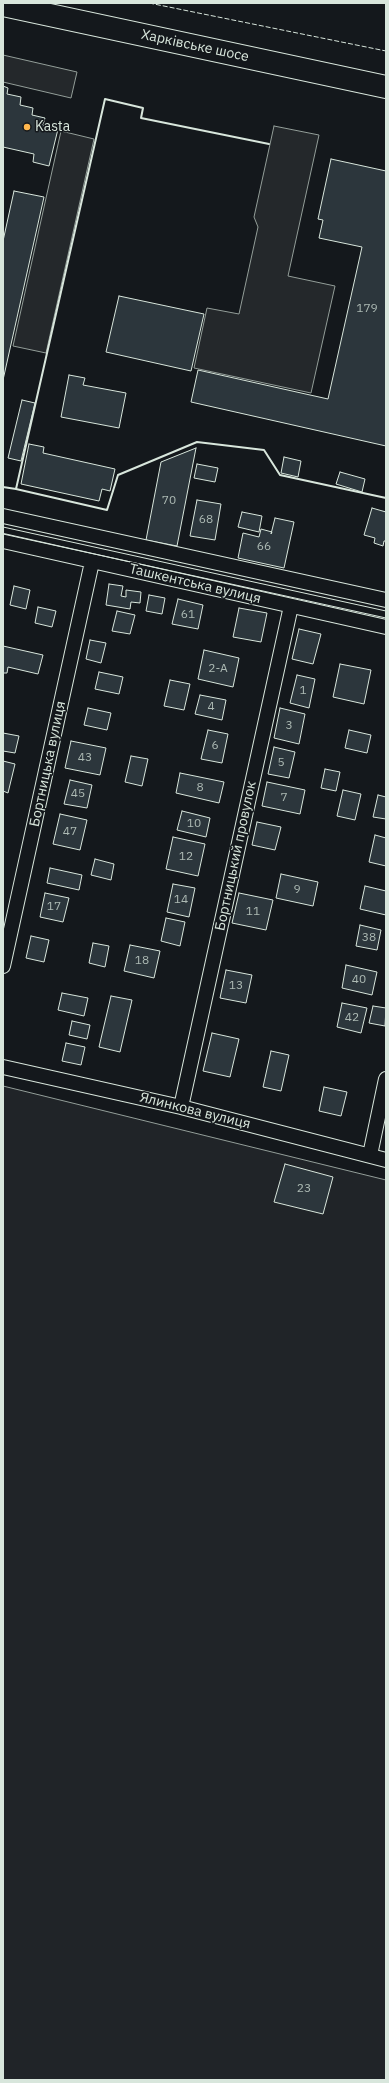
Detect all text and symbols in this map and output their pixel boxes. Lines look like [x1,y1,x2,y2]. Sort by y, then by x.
street label: Харківське шосе [140,26,250,66]
place label: Kasta [35,119,70,135]
marker: Kasta [22,122,32,132]
house number: 179 [356,302,378,316]
house number: 70 [162,494,176,508]
house number: 68 [199,513,213,527]
house number: 66 [257,540,271,554]
street label: Ташкентська вулиця [128,561,262,607]
house number: 61 [181,608,195,622]
house number: 2-А [208,662,228,676]
house number: 1 [299,684,307,698]
street label: Бортницька вулиця [26,700,70,828]
house number: 4 [207,700,215,714]
house number: 3 [285,719,293,733]
house number: 6 [211,739,219,753]
house number: 43 [78,751,92,765]
house number: 5 [277,756,285,770]
street label: Бортницький провулок [212,780,260,932]
house number: 8 [196,781,204,795]
house number: 45 [71,787,85,801]
house number: 7 [280,791,288,805]
house number: 10 [187,817,201,831]
house number: 47 [63,825,77,839]
house number: 12 [179,850,193,864]
house number: 9 [293,883,301,897]
house number: 14 [174,893,188,907]
house number: 17 [47,900,61,914]
house number: 11 [246,905,260,919]
house number: 38 [362,931,376,945]
house number: 18 [135,954,149,968]
house number: 40 [352,973,366,987]
house number: 13 [229,979,243,993]
house number: 42 [345,1011,359,1025]
street label: Ялинкова вулиця [138,1089,252,1133]
house number: 23 [297,1182,311,1196]

